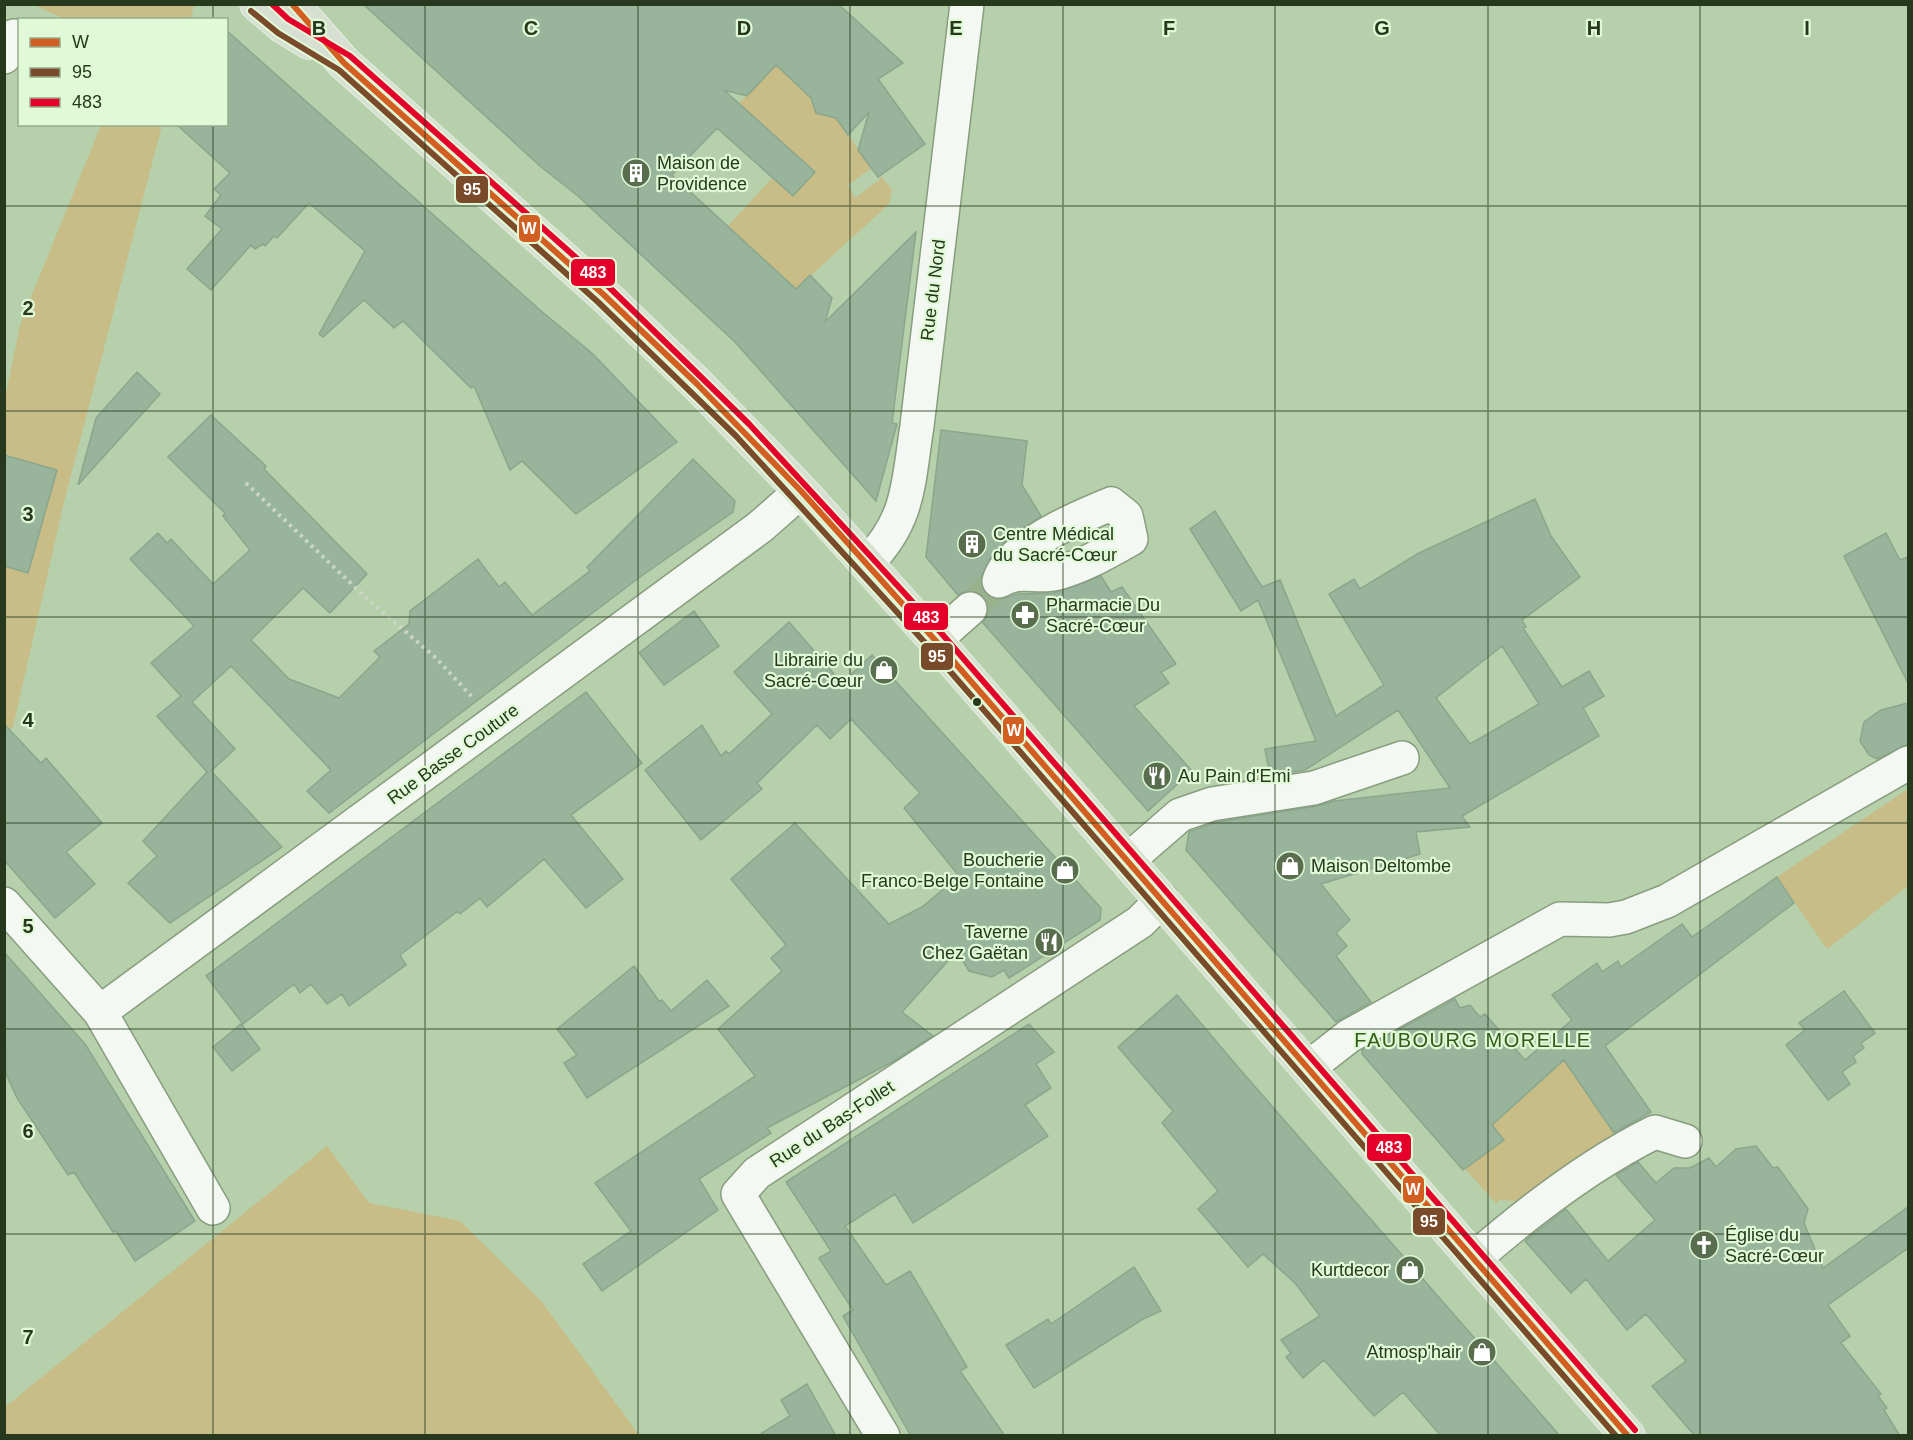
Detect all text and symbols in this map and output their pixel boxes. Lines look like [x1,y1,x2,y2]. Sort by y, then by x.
text: B [312,17,326,39]
text: C [524,17,538,39]
text: D [737,17,751,39]
text: E [949,17,963,39]
text: F [1163,17,1175,39]
text: G [1374,17,1390,39]
text: H [1587,17,1601,39]
text: I [1804,17,1810,39]
legend [18,18,228,126]
text: W [72,32,89,52]
text: 95 [72,62,92,82]
text: 483 [72,92,102,112]
place label: Maison de Providence [657,153,747,194]
building icon: Maison de Providence [620,157,652,189]
line badge: 95 [455,175,489,204]
text: 95 [463,181,481,198]
line badge: W [518,214,541,243]
text: W [521,220,537,237]
street label: Rue du Nord [917,238,949,342]
line badge: 483 [570,258,616,287]
text: 483 [580,264,606,281]
text: 2 [22,297,34,319]
text: 3 [22,503,34,525]
place label: Centre Médical du Sacré-Cœur [993,524,1117,565]
building icon: Centre Médical du Sacré-Cœur [956,528,988,560]
place label: Pharmacie Du Sacré-Cœur [1046,595,1160,636]
pharmacy icon: Pharmacie Du Sacré-Cœur [1009,599,1041,631]
line badge: 483 [903,602,949,631]
text: 483 [913,609,939,626]
line badge: 95 [920,642,954,671]
text: 95 [928,648,946,665]
place label: Librairie du Sacré-Cœur [764,650,863,691]
shop icon: Librairie du Sacré-Cœur [868,654,900,686]
unlabelled marker [971,696,983,708]
street label: Rue Basse Couture [384,700,522,808]
text: 4 [22,709,34,731]
line badge: W [1002,716,1025,745]
text: W [1006,722,1022,739]
restaurant icon: Au Pain d'Emi [1141,760,1173,792]
place label: Au Pain d'Emi [1178,766,1291,786]
place label: Boucherie Franco-Belge Fontaine [861,850,1044,891]
shop icon: Maison Deltombe [1274,850,1306,882]
shop icon: Boucherie Franco-Belge Fontaine [1049,854,1081,886]
place label: Maison Deltombe [1311,856,1451,876]
text: 5 [22,915,34,937]
place label: Taverne Chez Gaëtan [922,922,1028,963]
restaurant icon: Taverne Chez Gaëtan [1033,926,1065,958]
district label: FAUBOURG MORELLE [1354,1029,1592,1051]
street label: Rue du Bas-Follet [766,1076,898,1172]
text: 6 [22,1120,34,1142]
line badge: 483 [1366,1133,1412,1162]
text: 483 [1376,1139,1402,1156]
line badge: W [1402,1175,1425,1204]
text: W [1405,1181,1421,1198]
line badge: 95 [1412,1207,1446,1236]
text: 95 [1420,1213,1438,1230]
place label: Église du Sacré-Cœur [1725,1225,1824,1266]
church icon: Église du Sacré-Cœur [1688,1229,1720,1261]
shop icon: Kurtdecor [1394,1254,1426,1286]
place label: Kurtdecor [1311,1260,1389,1280]
text: 7 [22,1326,34,1348]
shop icon: Atmosp'hair [1466,1336,1498,1368]
place label: Atmosp'hair [1367,1342,1461,1362]

